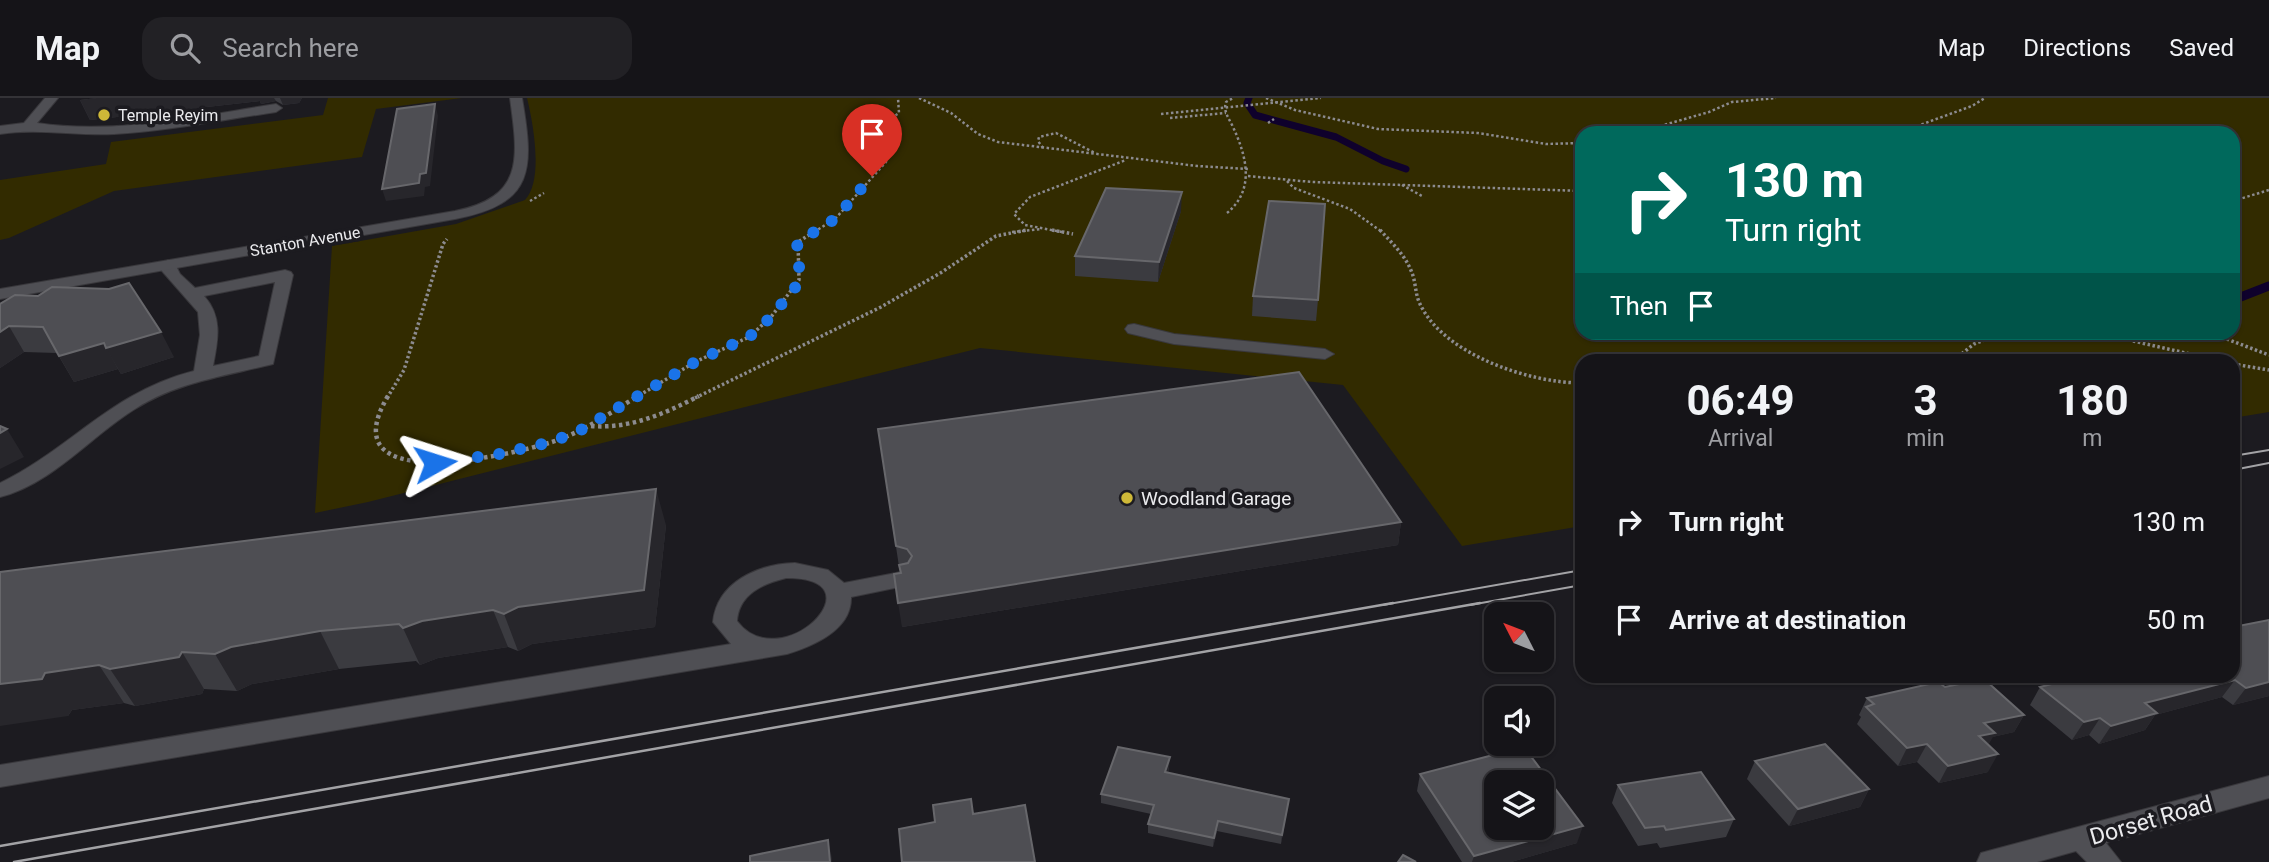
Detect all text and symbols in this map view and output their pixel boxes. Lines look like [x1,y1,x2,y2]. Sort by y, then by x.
search box [142,17,632,80]
text: Map [35,29,100,68]
icon: search [166,29,204,67]
text: Search here [222,33,359,63]
text: Map [1938,34,1985,62]
text: Directions [2023,34,2131,62]
text: Saved [2169,34,2234,62]
pin [842,104,902,176]
place label: Temple Reyim [118,106,218,125]
marker: Temple Reyim [96,107,112,123]
icon: arrive [853,115,891,153]
text: 130 m [1725,152,1864,209]
icon: right [1610,154,1701,245]
text: Turn right [1725,211,1861,249]
street label: Stanton Avenue [248,222,362,261]
icon: arrive [1682,287,1720,325]
text: Then [1610,291,1668,321]
text: 06:49 [1687,376,1795,425]
text: 3 [1913,376,1938,425]
text: 180 [2056,376,2129,425]
text: Arrival [1708,425,1773,452]
text: min [1906,425,1945,452]
text: m [2082,425,2102,452]
position arrow [398,426,472,500]
place label: Woodland Garage [1141,487,1291,510]
marker: Woodland Garage [1119,490,1135,506]
icon: right [1610,503,1648,541]
text: Turn right [1669,507,1784,537]
text: 130 m [2132,507,2205,537]
icon: arrive [1610,601,1648,639]
north arrow [1484,602,1554,672]
map controls [1484,602,1554,840]
text: Arrive at destination [1669,605,1906,635]
text: 50 m [2147,605,2205,635]
button: sound [1484,686,1554,756]
button: layers [1484,770,1554,840]
street label: Dorset Road [2087,790,2215,851]

